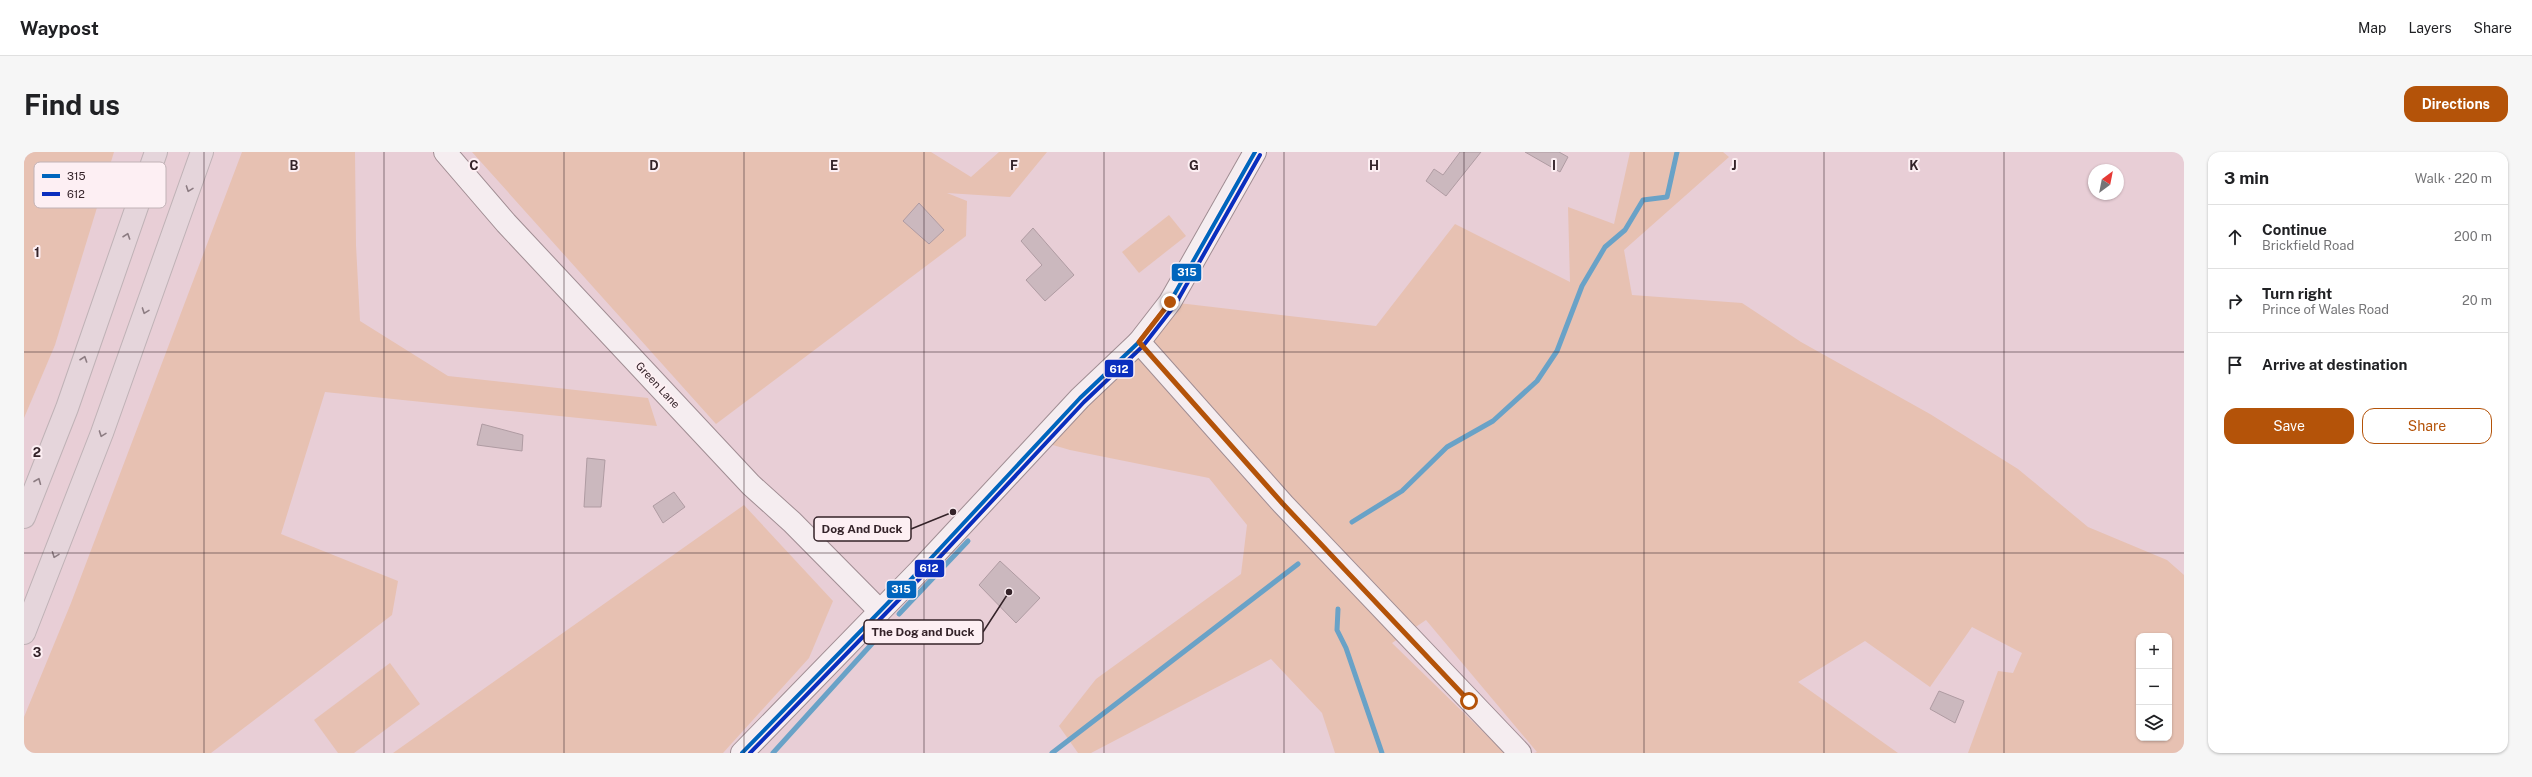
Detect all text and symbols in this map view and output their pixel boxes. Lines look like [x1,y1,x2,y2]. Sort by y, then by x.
text: Waypost [20,17,99,39]
text: Map [2358,20,2386,36]
text: Layers [2408,20,2452,36]
text: Share [2474,20,2512,36]
button: Directions [2404,86,2508,122]
text: Find us [24,88,120,121]
text: B [290,158,299,173]
text: C [469,158,479,173]
text: D [649,158,659,173]
text: E [830,158,838,173]
text: F [1010,158,1018,173]
text: G [1189,158,1199,173]
text: H [1369,158,1379,173]
text: I [1552,158,1556,173]
text: J [1731,158,1737,173]
text: K [1909,158,1919,173]
legend [34,162,166,208]
north arrow [2088,164,2124,200]
text: 3 min [2224,168,2269,188]
text: 315 [67,170,85,182]
text: Walk · 220 m [2415,171,2492,186]
one-way arrow [185,185,194,192]
text: 612 [67,188,85,200]
text: Continue [2262,221,2327,238]
icon: ahead [2224,226,2246,248]
text: 200 m [2454,229,2492,244]
one-way arrow [122,233,131,240]
text: Brickfield Road [2262,238,2354,253]
text: 1 [34,245,40,260]
line badge: 315 [1171,263,1202,282]
text: 315 [1177,266,1197,278]
text: Turn right [2262,285,2332,302]
icon: right [2224,290,2246,312]
route end [1161,293,1179,311]
text: 20 m [2462,293,2492,308]
text: Prince of Wales Road [2262,302,2389,317]
one-way arrow [142,308,150,315]
icon: arrive [2224,354,2246,376]
one-way arrow [80,356,88,363]
text: Arrive at destination [2262,356,2407,373]
street label: Green Lane [634,359,682,411]
line badge: 612 [1104,359,1134,378]
text: 612 [1110,363,1128,375]
button: Save [2224,408,2354,444]
button: Share [2362,408,2492,444]
one-way arrow [98,430,106,437]
text: 2 [33,445,41,460]
one-way arrow [34,477,42,484]
callout: Dog And Duck [814,517,911,541]
text: Dog And Duck [822,522,902,536]
one-way arrow [51,551,59,558]
line badge: 612 [914,559,945,578]
text: 612 [920,562,938,574]
line badge: 315 [886,580,917,599]
text: 315 [891,583,911,595]
callout: The Dog and Duck [864,620,983,644]
text: The Dog and Duck [872,625,975,639]
map controls [2136,633,2172,741]
button: + [2136,633,2172,669]
text: 3 [33,645,42,660]
button: − [2136,669,2172,705]
route start [1460,692,1478,710]
button: layers [2136,705,2172,741]

